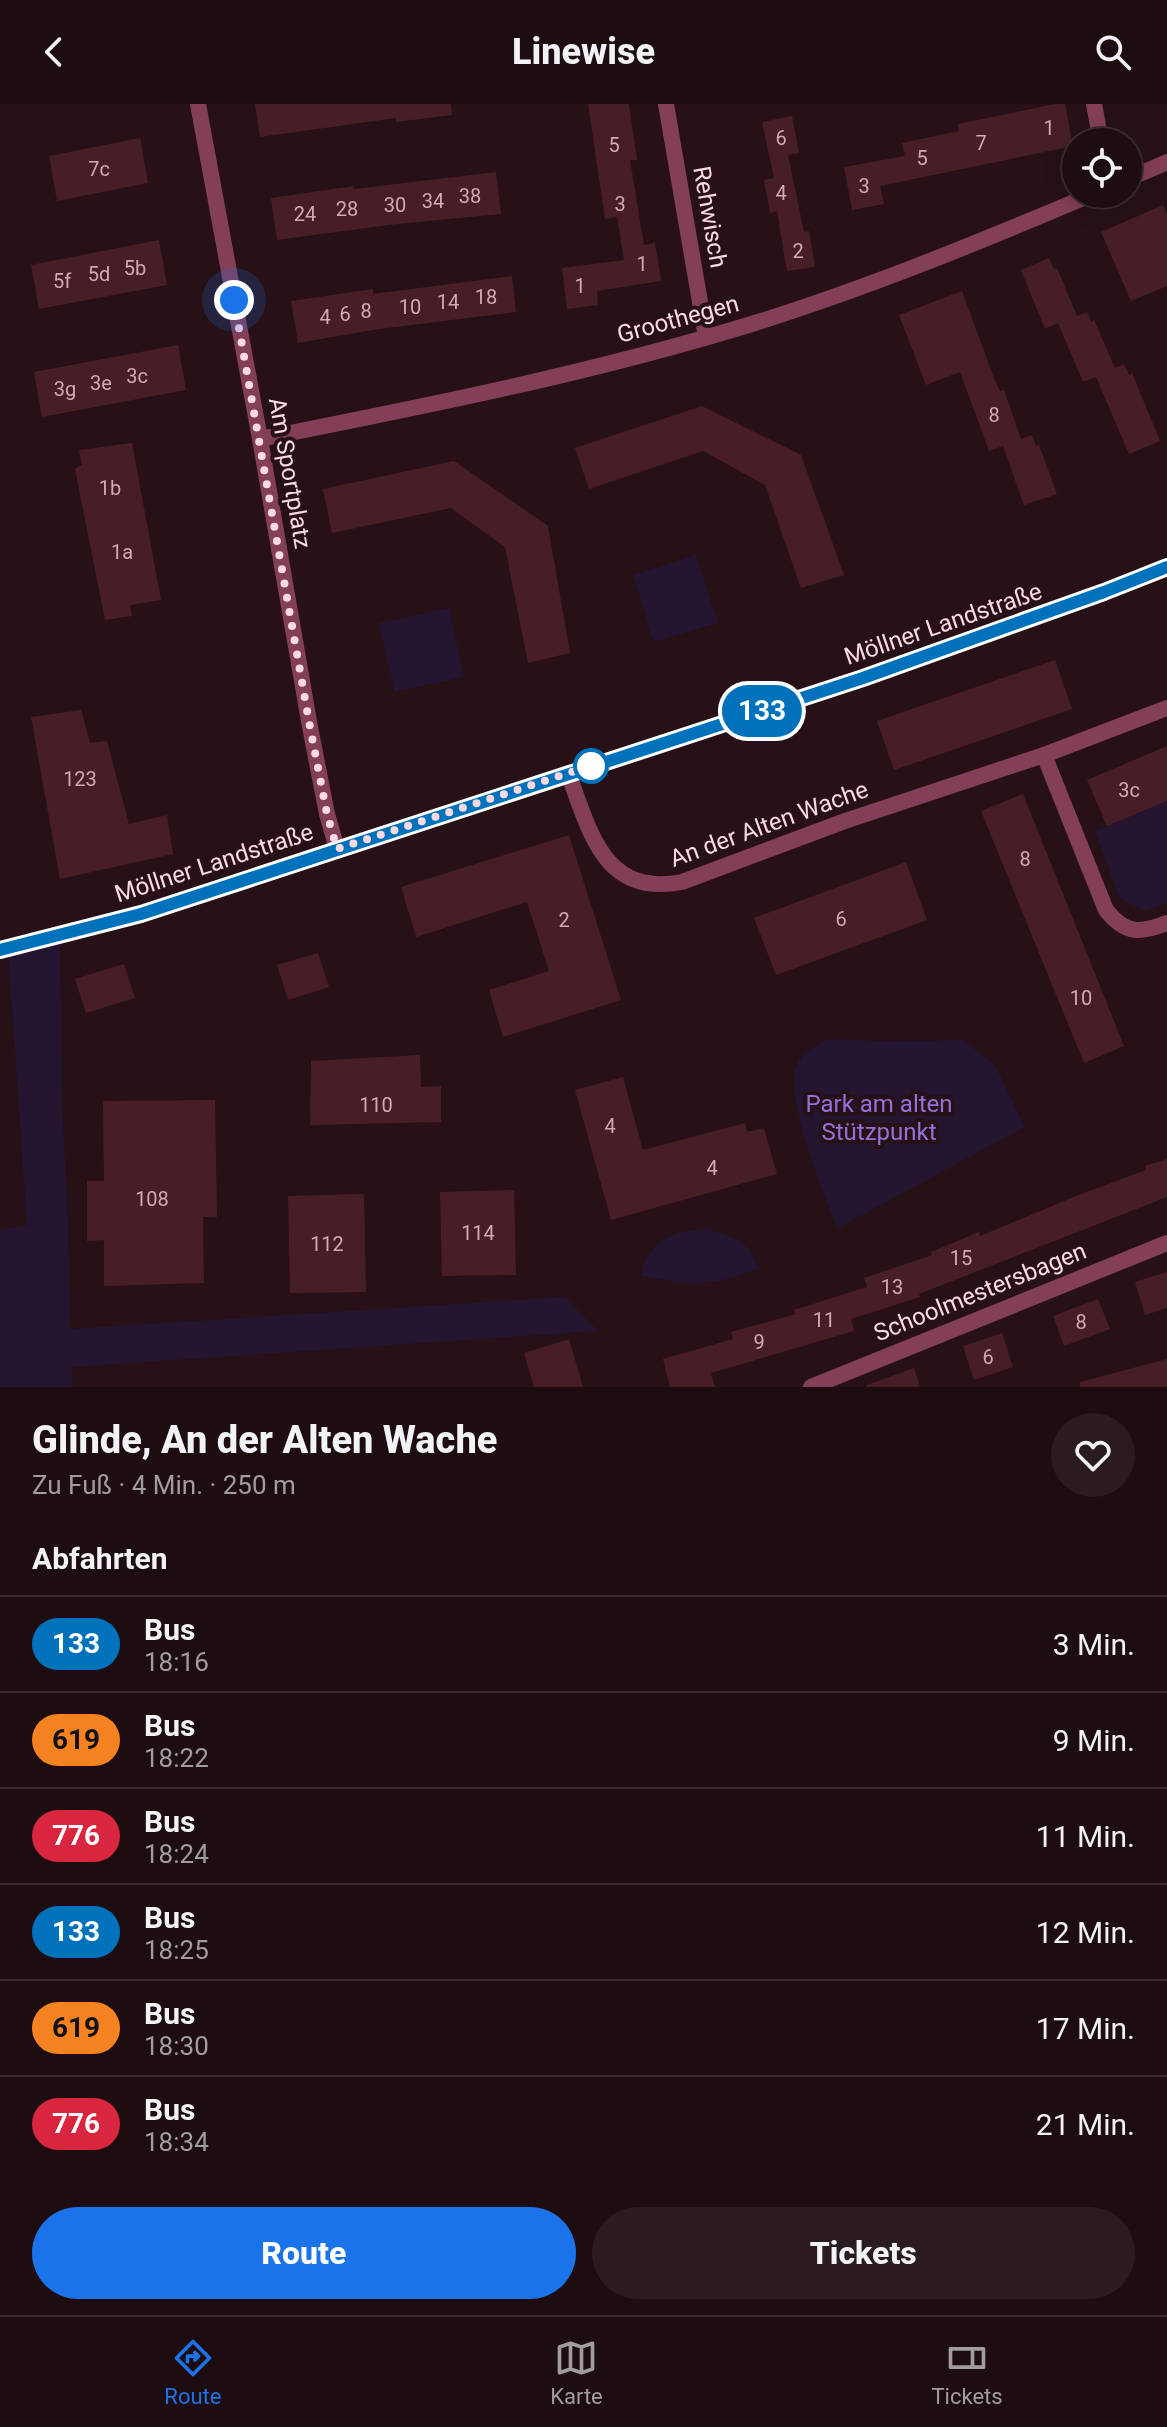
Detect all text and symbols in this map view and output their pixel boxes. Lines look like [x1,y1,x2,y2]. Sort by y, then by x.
icon: back [32,30,76,74]
icon: search [1091,30,1135,74]
text: Linewise [512,31,655,73]
house number: 1 [1043,116,1055,140]
house number: 6 [775,126,787,150]
map controls [1062,128,1142,208]
button: locate [1062,128,1142,208]
house number: 7 [975,131,987,155]
house number: 5 [608,133,620,157]
house number: 5 [916,146,928,170]
house number: 7c [88,157,110,181]
street label: Rehwisch [687,164,733,270]
house number: 3 [858,174,870,198]
house number: 4 [775,181,787,205]
house number: 38 [459,184,481,208]
house number: 34 [422,189,444,213]
house number: 3 [614,192,626,216]
house number: 30 [384,193,406,217]
house number: 28 [336,197,358,221]
house number: 24 [294,202,316,226]
house number: 2 [792,239,804,263]
house number: 1 [636,252,648,276]
house number: 5b [124,256,146,280]
house number: 5d [88,262,110,286]
house number: 5f [53,269,71,293]
house number: 1 [574,274,586,298]
your location [214,280,254,320]
house number: 18 [475,285,497,309]
street label: Groothegen [614,289,742,349]
house number: 14 [437,290,459,314]
house number: 10 [399,295,421,319]
house number: 8 [360,299,372,323]
house number: 6 [339,302,351,326]
house number: 4 [319,305,331,329]
house number: 3c [126,364,148,388]
house number: 3e [90,371,112,395]
house number: 3g [54,377,76,401]
street label: Am Sportplatz [263,395,317,551]
house number: 8 [988,403,1000,427]
house number: 1b [99,476,121,500]
house number: 1a [111,540,133,564]
street label: Möllner Landstraße [841,577,1045,671]
line badge: 133 [716,685,808,737]
text: 133 [738,694,786,727]
unlabelled marker [574,749,608,783]
house number: 123 [63,767,97,791]
street label: An der Alten Wache [666,775,872,873]
house number: 3c [1118,778,1140,802]
street label: Möllner Landstraße [111,818,317,908]
house number: 8 [1019,847,1031,871]
house number: 6 [835,907,847,931]
house number: 2 [558,908,570,932]
house number: 10 [1070,986,1092,1010]
park label: Park am alten Stützpunkt [805,1090,953,1146]
house number: 110 [359,1093,393,1117]
house number: 4 [604,1114,616,1138]
house number: 4 [706,1156,718,1180]
house number: 108 [135,1187,169,1211]
house number: 114 [461,1221,495,1245]
house number: 112 [310,1232,344,1256]
street label: Schoolmestersbagen [870,1237,1090,1347]
house number: 15 [950,1246,972,1270]
house number: 13 [881,1275,903,1299]
house number: 11 [813,1308,835,1332]
house number: 8 [1075,1310,1087,1334]
house number: 9 [753,1330,765,1354]
house number: 6 [982,1345,994,1369]
button: heart [1051,1413,1135,1497]
text: Glinde, An der Alten Wache [32,1418,497,1462]
text: Zu Fuß · 4 Min. · 250 m [32,1470,296,1500]
text: Abfahrten [32,1541,168,1576]
text: Bus [144,1612,195,1647]
text: 133 [52,1627,100,1660]
text: 3 Min. [1053,1627,1135,1662]
text: 18:16 [144,1647,209,1677]
text: Bus [144,1708,195,1743]
text: 619 [52,1723,100,1756]
text: 9 Min. [1053,1723,1135,1758]
text: 18:22 [144,1743,209,1773]
text: Bus [144,1804,195,1839]
text: 776 [52,1819,100,1852]
text: 11 Min. [1036,1819,1135,1854]
text: 18:24 [144,1839,209,1869]
text: Bus [144,1900,195,1935]
text: 133 [52,1915,100,1948]
text: 12 Min. [1036,1915,1135,1950]
text: 18:25 [144,1935,209,1965]
text: Bus [144,1996,195,2031]
text: 619 [52,2011,100,2044]
text: 17 Min. [1036,2011,1135,2046]
text: 18:30 [144,2031,209,2061]
text: Bus [144,2092,195,2127]
text: 776 [52,2107,100,2140]
text: 21 Min. [1036,2107,1135,2142]
text: 18:34 [144,2127,209,2157]
button: Route [32,2207,576,2299]
button: Tickets [592,2207,1135,2299]
tab: Route [164,2336,221,2409]
tab: Karte [550,2336,603,2409]
tab: Tickets [931,2336,1003,2409]

